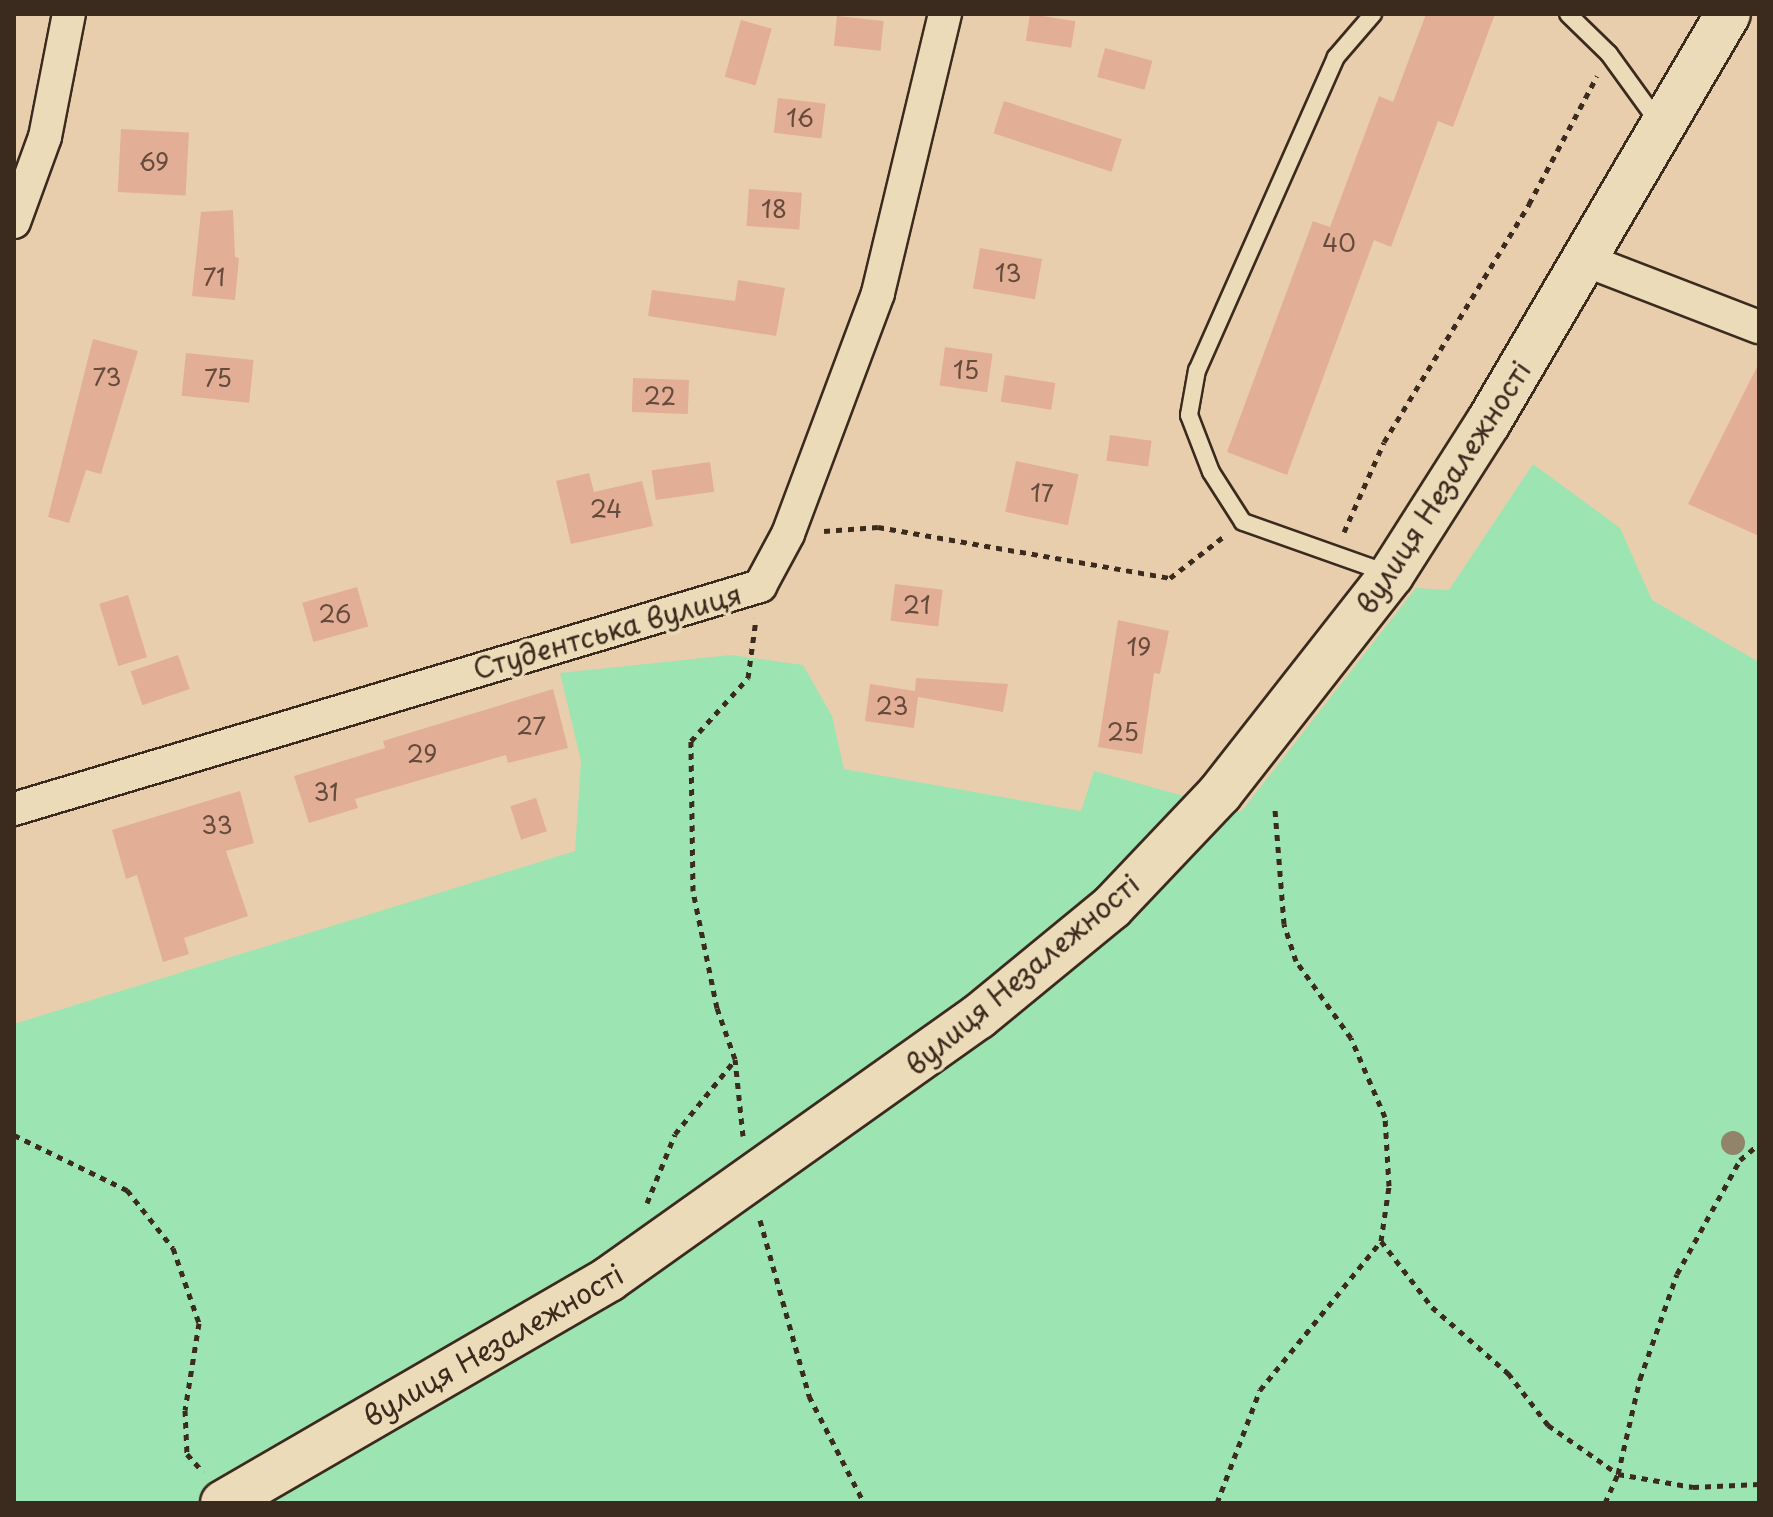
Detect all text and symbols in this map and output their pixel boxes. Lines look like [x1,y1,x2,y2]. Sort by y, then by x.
house number: 16 [786,104,814,132]
house number: 69 [139,148,169,176]
house number: 18 [761,195,787,223]
house number: 40 [1322,229,1356,257]
house number: 13 [995,259,1021,287]
house number: 71 [203,263,225,291]
street label: вулиця Незалежності [1349,354,1537,620]
house number: 15 [953,356,979,384]
house number: 73 [93,363,121,391]
house number: 75 [204,364,232,392]
house number: 22 [644,382,676,410]
house number: 17 [1030,479,1054,507]
house number: 24 [590,495,622,523]
street label: Студентська вулиця [468,576,746,686]
house number: 21 [903,591,931,619]
house number: 26 [319,600,351,628]
house number: 19 [1127,633,1151,661]
house number: 23 [876,692,908,720]
house number: 27 [516,712,546,740]
house number: 25 [1107,718,1139,746]
house number: 29 [407,740,437,768]
house number: 31 [313,778,339,806]
house number: 33 [201,811,233,839]
street label: вулиця Незалежності [898,866,1146,1082]
street label: вулиця Незалежності [357,1257,629,1433]

